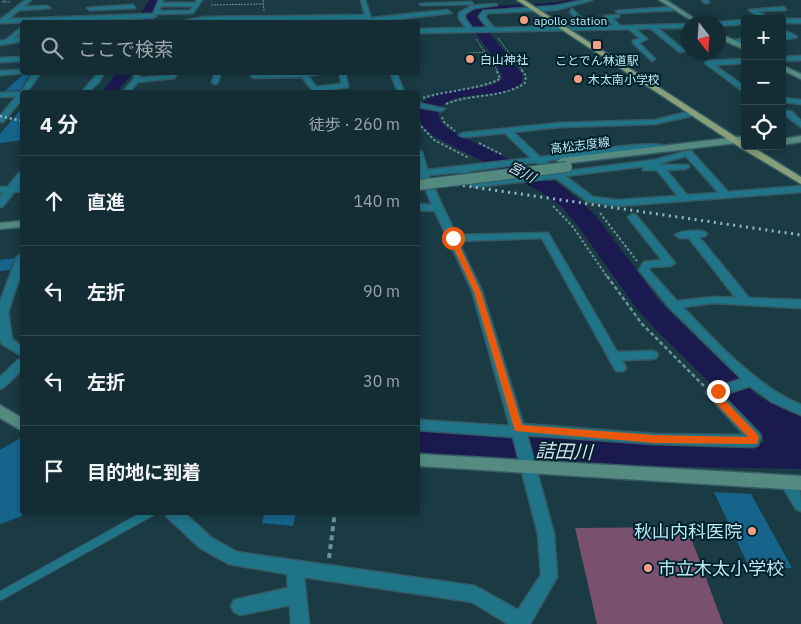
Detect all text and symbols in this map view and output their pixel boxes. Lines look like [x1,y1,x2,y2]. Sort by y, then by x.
place label: apollo station [534,13,607,28]
marker: apollo station [518,14,530,26]
north arrow [681,15,726,60]
map controls [741,15,786,150]
button: + [741,15,786,60]
search box [20,20,420,75]
icon: search [38,34,66,62]
text: ここで検索 [78,37,173,61]
marker: ことでん林道駅 [591,39,603,51]
place label: 白山神社 [480,52,528,67]
marker: 白山神社 [464,53,476,65]
place label: ことでん林道駅 [555,53,639,68]
button: − [741,60,786,105]
place label: 木太南小学校 [588,72,660,87]
marker: 木太南小学校 [572,73,584,85]
button: locate [741,105,786,150]
text: 4 分 [40,110,79,138]
text: 徒歩 · 260 m [309,114,400,134]
street label: 高松志度線 [549,134,611,156]
water label: 宮川 [505,157,540,187]
icon: ahead [40,187,68,215]
text: 直進 [87,190,125,214]
text: 140 m [353,191,400,211]
route start [442,227,465,250]
icon: left [40,277,68,305]
text: 左折 [87,280,125,304]
text: 90 m [363,281,400,301]
icon: left [40,367,68,395]
text: 左折 [87,370,125,394]
text: 30 m [363,371,400,391]
route end [707,380,730,403]
water label: 詰田川 [535,438,595,464]
icon: arrive [40,457,68,485]
text: 目的地に到着 [87,460,201,484]
place label: 秋山内科医院 [634,520,742,543]
marker: 秋山内科医院 [746,525,758,537]
place label: 市立木太小学校 [658,557,784,580]
marker: 市立木太小学校 [642,562,654,574]

